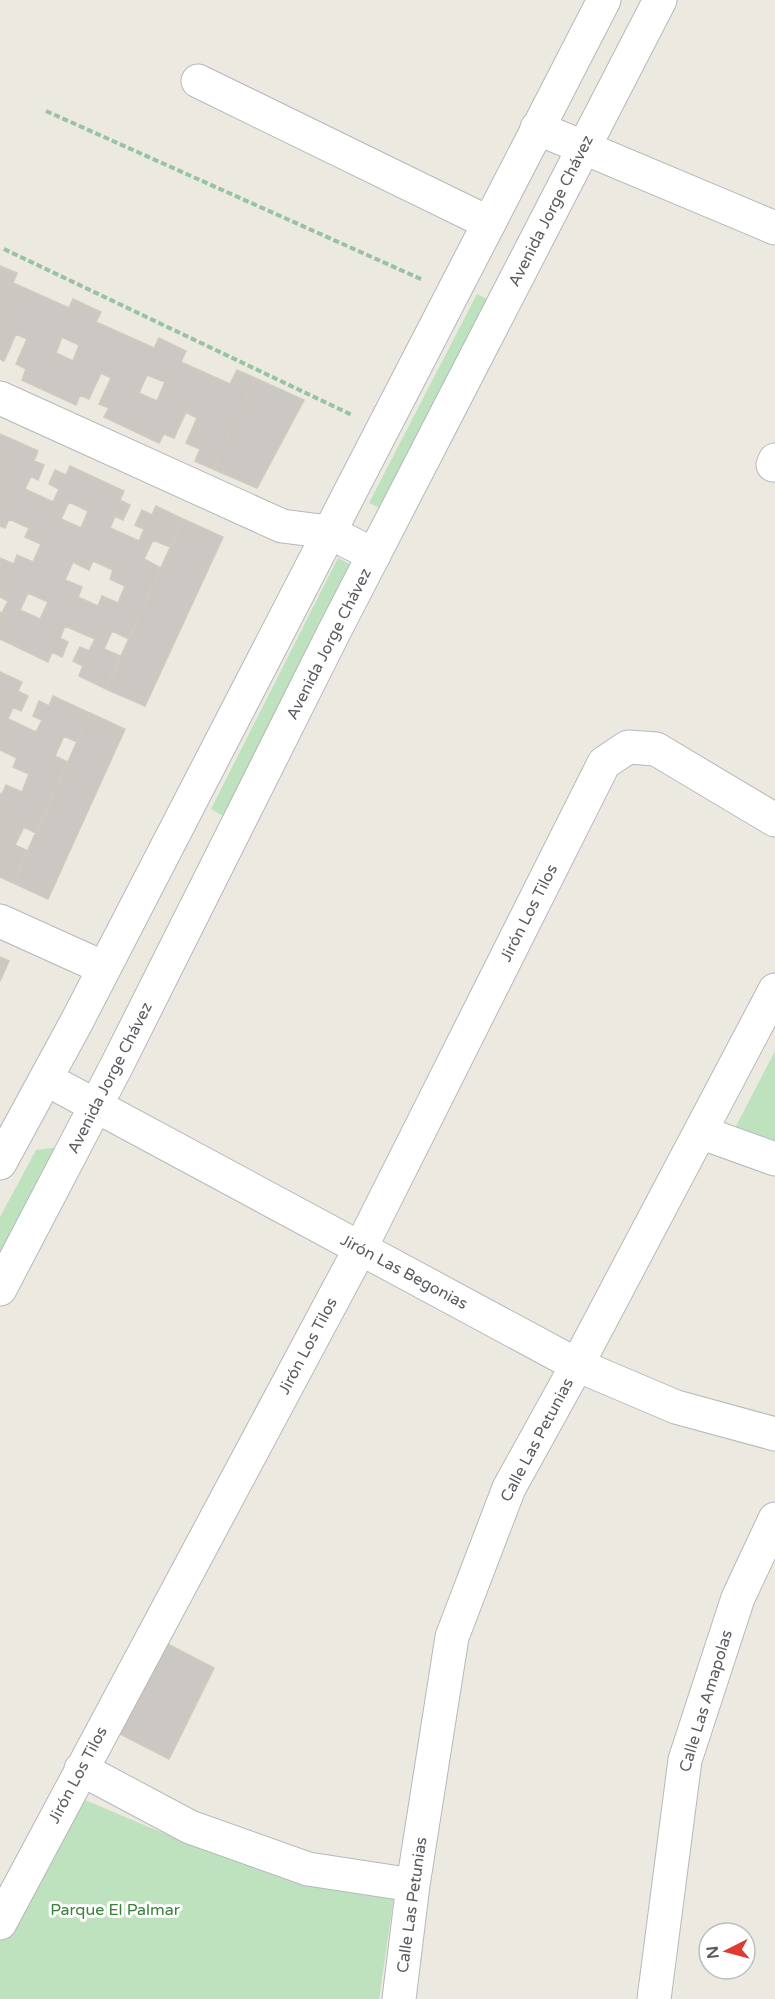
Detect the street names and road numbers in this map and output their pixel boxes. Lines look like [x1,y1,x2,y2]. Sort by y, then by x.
street label: Avenida Jorge Chávez [504,132,598,290]
street label: Avenida Jorge Chávez [282,565,376,723]
street label: Jirón Los Tilos [496,861,562,965]
street label: Avenida Jorge Chávez [63,999,157,1157]
street label: Jirón Las Begonias [337,1230,471,1314]
street label: Jirón Los Tilos [274,1294,342,1398]
street label: Calle Las Petunias [496,1375,578,1505]
street label: Calle Las Amapolas [675,1628,737,1774]
street label: Jirón Los Tilos [44,1723,112,1827]
street label: Calle Las Petunias [393,1836,431,1974]

